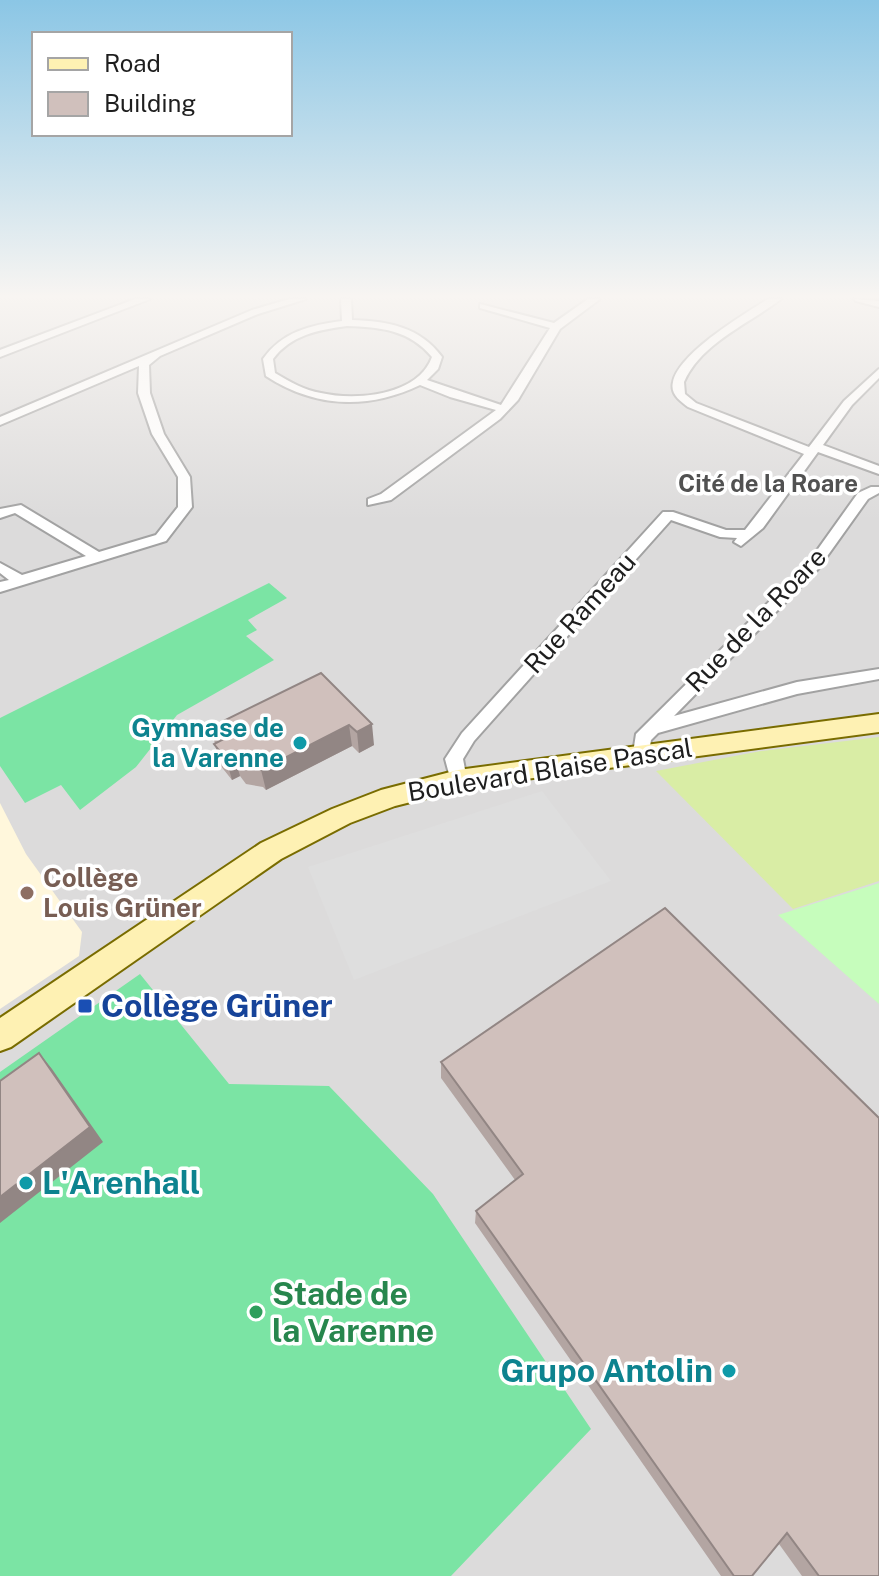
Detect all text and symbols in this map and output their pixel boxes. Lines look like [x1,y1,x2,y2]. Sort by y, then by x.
legend [32,32,292,136]
text: Road [104,49,161,77]
text: Building [104,89,196,117]
district label: Cité de la Roare [678,469,858,497]
street label: Rue de la Roare [679,541,832,698]
street label: Rue Rameau [517,546,642,679]
place label: Gymnase de la Varenne [131,712,284,773]
street label: Boulevard Blaise Pascal [405,732,695,807]
marker: Gymnase de la Varenne [291,734,309,752]
place label: Collège Louis Grüner [43,862,202,923]
marker: Collège Louis Grüner [18,884,36,902]
place label: Collège Grüner [101,987,333,1024]
marker: Collège Grüner [76,997,94,1015]
place label: L'Arenhall [42,1164,200,1201]
marker: L'Arenhall [17,1174,35,1192]
place label: Stade de la Varenne [272,1275,434,1349]
marker: Stade de la Varenne [247,1303,265,1321]
place label: Grupo Antolin [501,1352,713,1389]
marker: Grupo Antolin [720,1362,738,1380]

